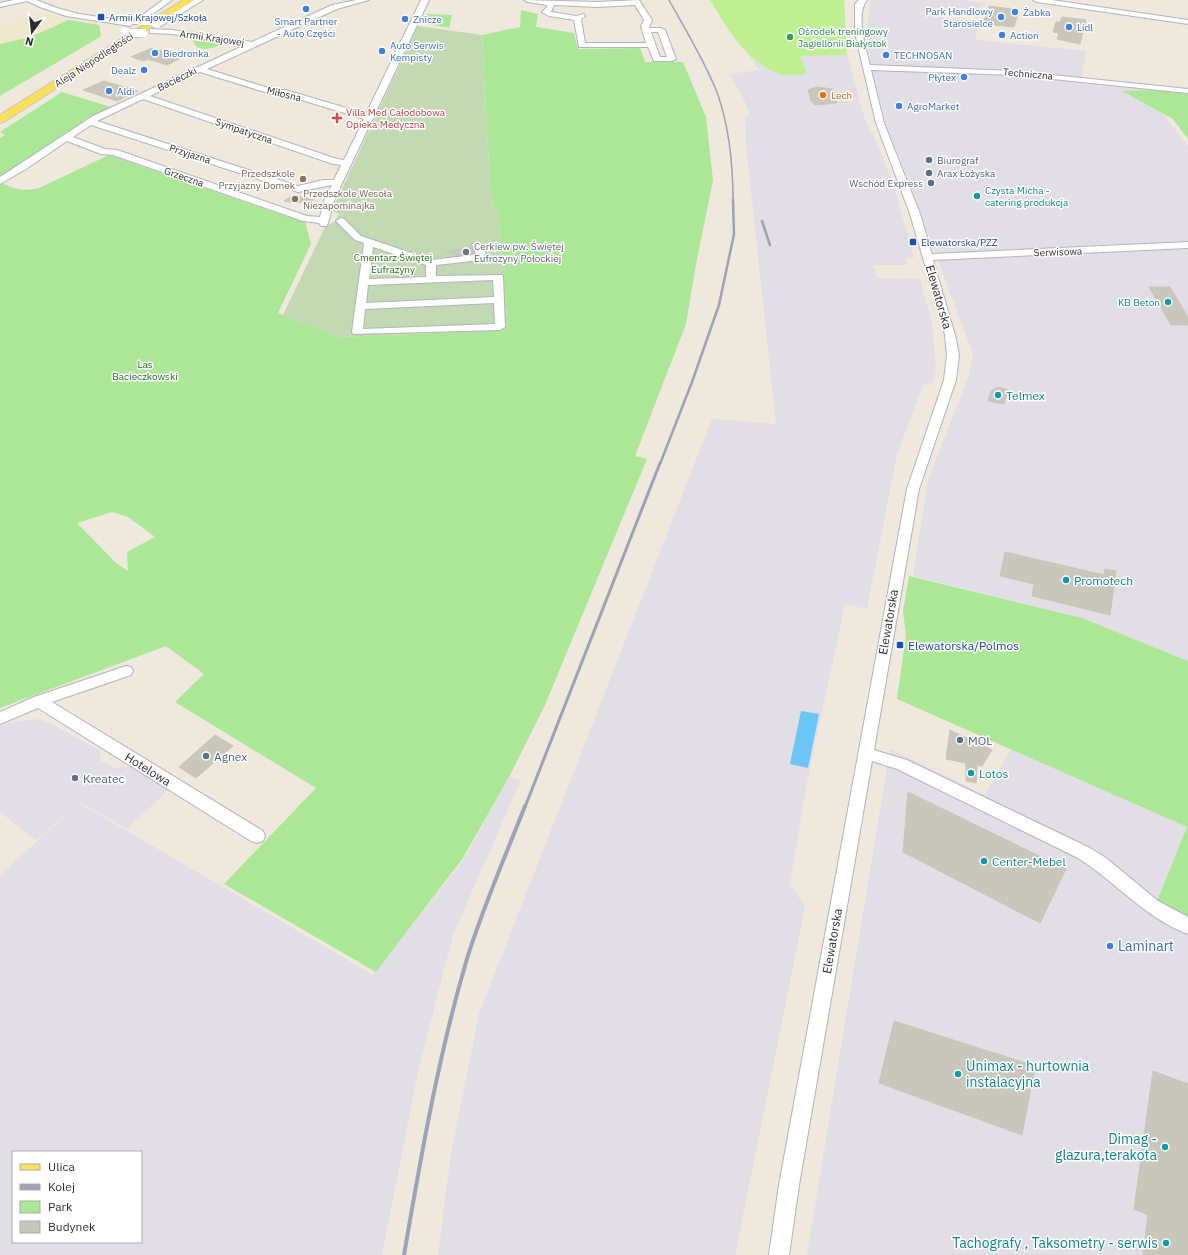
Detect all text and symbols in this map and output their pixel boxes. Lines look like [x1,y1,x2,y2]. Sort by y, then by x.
marker: Smart Partner - Auto Części [301,4,311,14]
place label: Park Handlowy Starosielce [926,5,994,30]
place label: Żabka [1023,6,1051,19]
marker: Żabka [1010,7,1020,17]
place label: Armii Krajowej/Szkoła [109,11,208,24]
north arrow [12,12,52,52]
marker: Armii Krajowej/Szkoła [96,12,106,22]
marker: Park Handlowy Starosielce [996,12,1006,22]
place label: Znicze [413,13,443,26]
marker: Znicze [400,14,410,24]
place label: Smart Partner - Auto Części [275,15,338,40]
place label: Lidl [1077,21,1093,34]
marker: Lidl [1064,22,1074,32]
place label: Ośrodek treningowy Jagiellonii Białystok [798,25,888,50]
street label: Armii Krajowej [179,27,245,49]
place label: Action [1010,29,1039,42]
street label: Aleja Niepodległości [52,30,136,90]
marker: Action [997,30,1007,40]
marker: Ośrodek treningowy Jagiellonii Białystok [785,32,795,42]
text: N [24,34,35,49]
place label: Auto Serwis Kempisty [390,39,444,64]
marker: Auto Serwis Kempisty [377,46,387,56]
place label: Biedronka [163,47,209,60]
marker: Biedronka [150,48,160,58]
place label: TECHNOSAN [894,49,952,62]
marker: TECHNOSAN [881,50,891,60]
place label: Dealz [111,64,136,77]
street label: Bacieczki [155,64,199,94]
marker: Dealz [139,65,149,75]
street label: Techniczna [1002,65,1054,83]
place label: Płytex [928,71,956,84]
marker: Płytex [959,72,969,82]
street label: Miłosna [266,83,303,105]
place label: Aldi [117,85,134,98]
marker: Aldi [104,86,114,96]
place label: Lech [831,89,852,102]
marker: Lech [818,90,828,100]
place label: AgroMarket [907,100,960,113]
marker: AgroMarket [894,101,904,111]
place label: Villa Med Całodobowa Opieka Medyczna [346,106,446,131]
marker: Villa Med Całodobowa Opieka Medyczna [331,112,343,124]
street label: Sympatyczna [214,115,275,147]
street label: Przyjazna [168,141,213,167]
place label: Biurograf [937,154,979,167]
marker: Biurograf [924,155,934,165]
street label: Grzeczna [162,164,206,190]
place label: Przedszkole Przyjazny Domek [219,167,296,192]
place label: Arax Łożyska [937,167,996,180]
marker: Arax Łożyska [924,168,934,178]
marker: Przedszkole Przyjazny Domek [298,174,308,184]
place label: Wschód Express [849,177,923,190]
marker: Wschód Express [926,178,936,188]
place label: Czysta Micha - catering produkcja [985,184,1069,209]
place label: Przedszkole Wesoła Niezapominajka [303,187,393,212]
marker: Czysta Micha - catering produkcja [972,191,982,201]
marker: Przedszkole Wesoła Niezapominajka [290,194,300,204]
place label: Elewatorska/PZZ [921,236,998,249]
marker: Elewatorska/PZZ [908,237,918,247]
place label: Cerkiew pw. Świętej Eufrozyny Połockiej [474,240,564,265]
street label: Serwisowa [1034,245,1083,259]
marker: Cerkiew pw. Świętej Eufrozyny Połockiej [461,247,471,257]
park label: Cmentarz Świętej Eufrazyny [354,251,432,276]
street label: Elewatorska [923,263,955,331]
place label: KB Beton [1118,296,1160,309]
marker: KB Beton [1163,297,1173,307]
park label: Las Bacieczkowski [112,358,178,383]
place label: Telmex [1006,388,1045,403]
marker: Telmex [993,390,1003,400]
place label: Promotech [1074,573,1133,588]
marker: Promotech [1061,575,1071,585]
street label: Elewatorska [875,588,901,656]
place label: Elewatorska/Polmos [908,638,1019,653]
marker: Elewatorska/Polmos [895,640,905,650]
place label: MOL [968,733,992,748]
marker: MOL [955,735,965,745]
street label: Hotelowa [122,749,174,789]
place label: Agnex [214,749,247,764]
marker: Agnex [201,751,211,761]
place label: Lotos [979,766,1008,781]
marker: Lotos [966,768,976,778]
place label: Kreatec [83,771,125,786]
marker: Kreatec [70,773,80,783]
place label: Center-Mebel [992,854,1066,869]
marker: Center-Mebel [979,856,989,866]
street label: Elewatorska [819,907,845,975]
place label: Laminart [1118,937,1174,955]
marker: Laminart [1105,941,1115,951]
place label: Unimax - hurtownia instalacyjna [966,1057,1090,1091]
marker: Unimax - hurtownia instalacyjna [953,1069,963,1079]
place label: Dimag - glazura,terakota [1055,1130,1158,1164]
marker: Dimag - glazura,terakota [1160,1142,1170,1152]
legend [12,1151,142,1243]
text: Ulica [48,1159,75,1174]
text: Kolej [48,1179,75,1194]
text: Park [48,1199,73,1214]
text: Budynek [48,1219,96,1234]
place label: Tachografy , Taksometry - serwis [952,1234,1158,1252]
marker: Tachografy , Taksometry - serwis [1161,1238,1171,1248]

